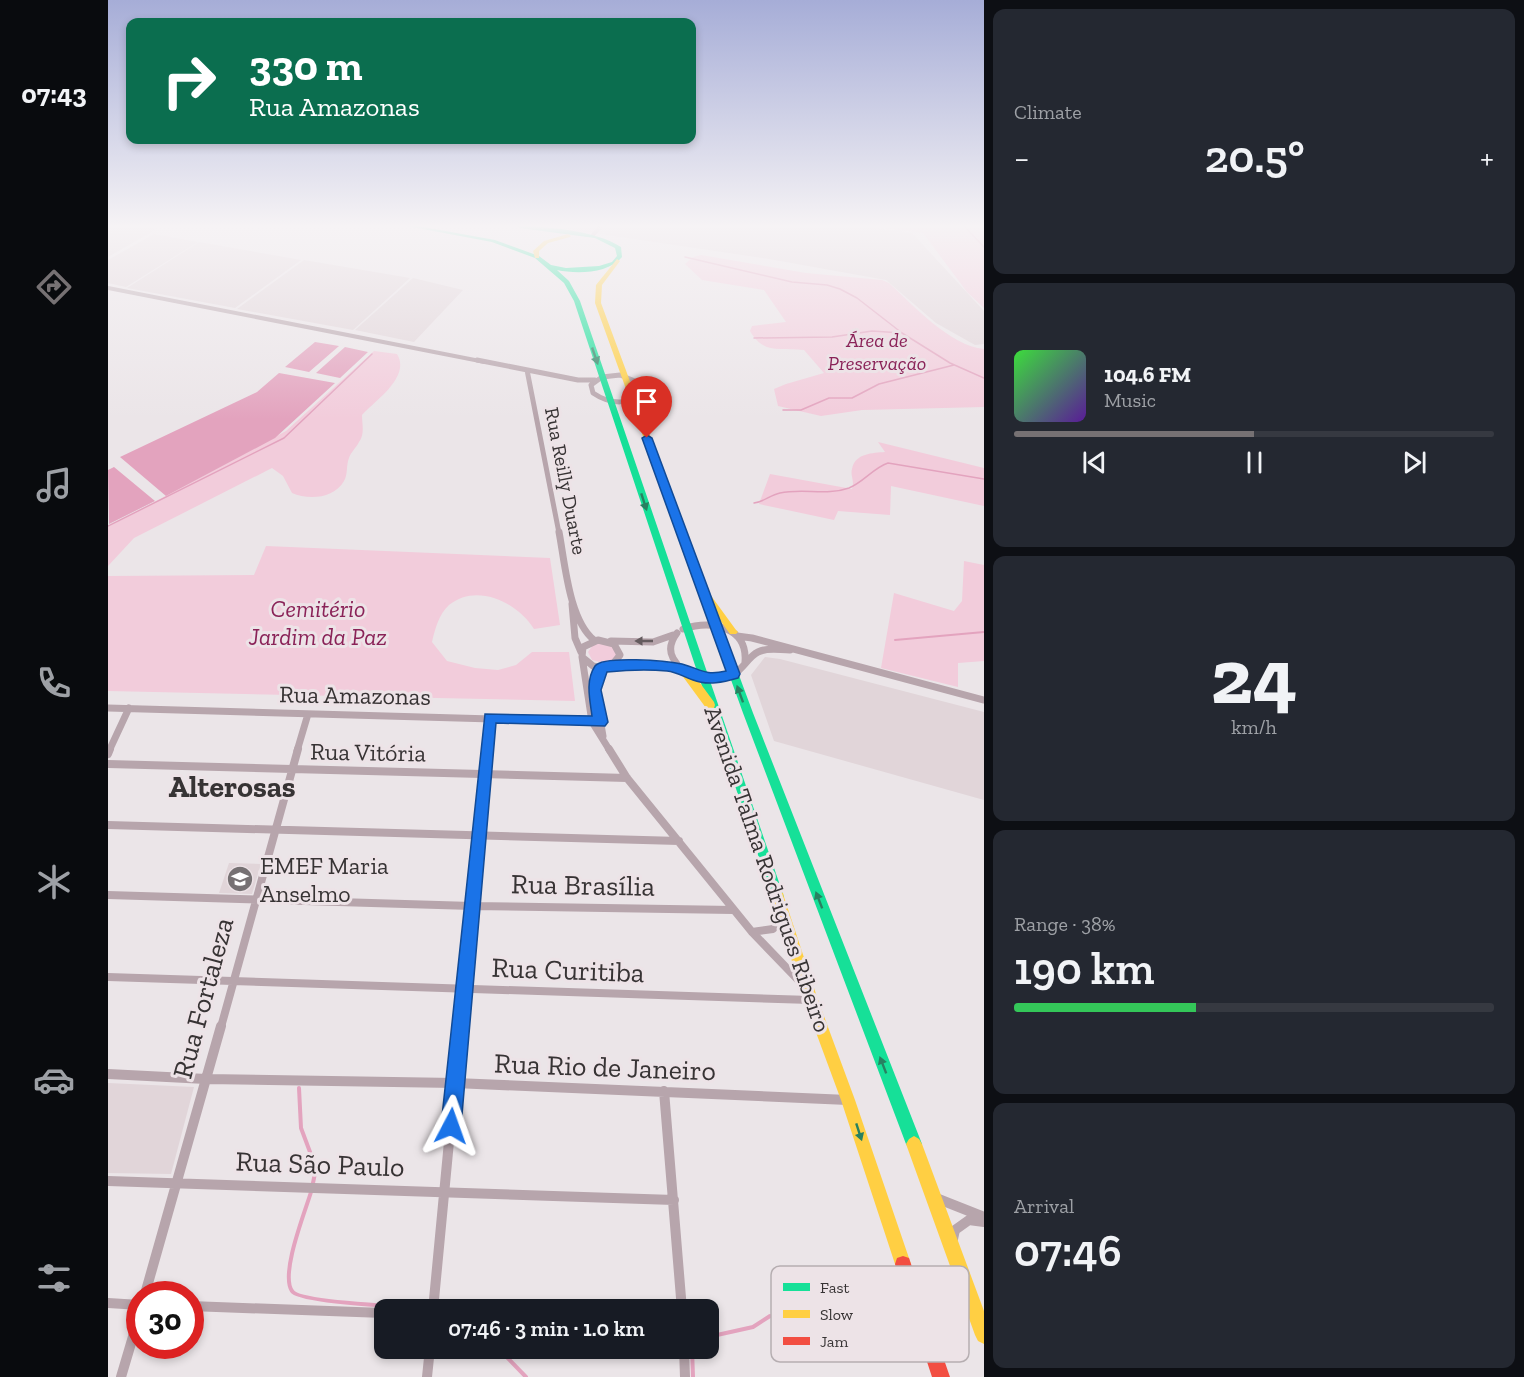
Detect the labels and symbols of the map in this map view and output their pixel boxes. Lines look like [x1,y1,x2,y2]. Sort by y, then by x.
park label: Área de Preservação [828,328,926,375]
one-way arrow [591,347,601,365]
pin [621,376,672,438]
street label: Rua Reilly Duarte [540,405,592,557]
one-way arrow [640,493,650,511]
park label: Cemitério Jardim da Paz [248,594,387,651]
one-way arrow [634,636,653,646]
street label: Rua Amazonas [279,679,431,711]
one-way arrow [735,685,745,703]
street label: Avenida Talma Rodrigues Ribeiro [698,702,838,1036]
street label: Rua Vitória [310,736,427,768]
district label: Alterosas [168,769,296,805]
place label: EMEF Maria Anselmo [260,851,389,908]
school or university icon: EMEF Maria Anselmo [225,864,255,894]
street label: Rua Brasília [511,867,656,903]
one-way arrow [813,890,823,908]
street label: Rua Fortaleza [166,914,240,1082]
street label: Rua Curitiba [491,951,645,989]
street label: Rua Rio de Janeiro [494,1047,716,1087]
one-way arrow [877,1055,887,1073]
position arrow [419,1094,483,1158]
one-way arrow [855,1123,864,1141]
street label: Rua São Paulo [235,1145,405,1183]
legend [771,1266,969,1362]
text: Fast [820,1278,849,1297]
speed limit sign: 30 [126,1281,204,1359]
text: Slow [820,1305,854,1324]
text: Jam [820,1332,849,1351]

